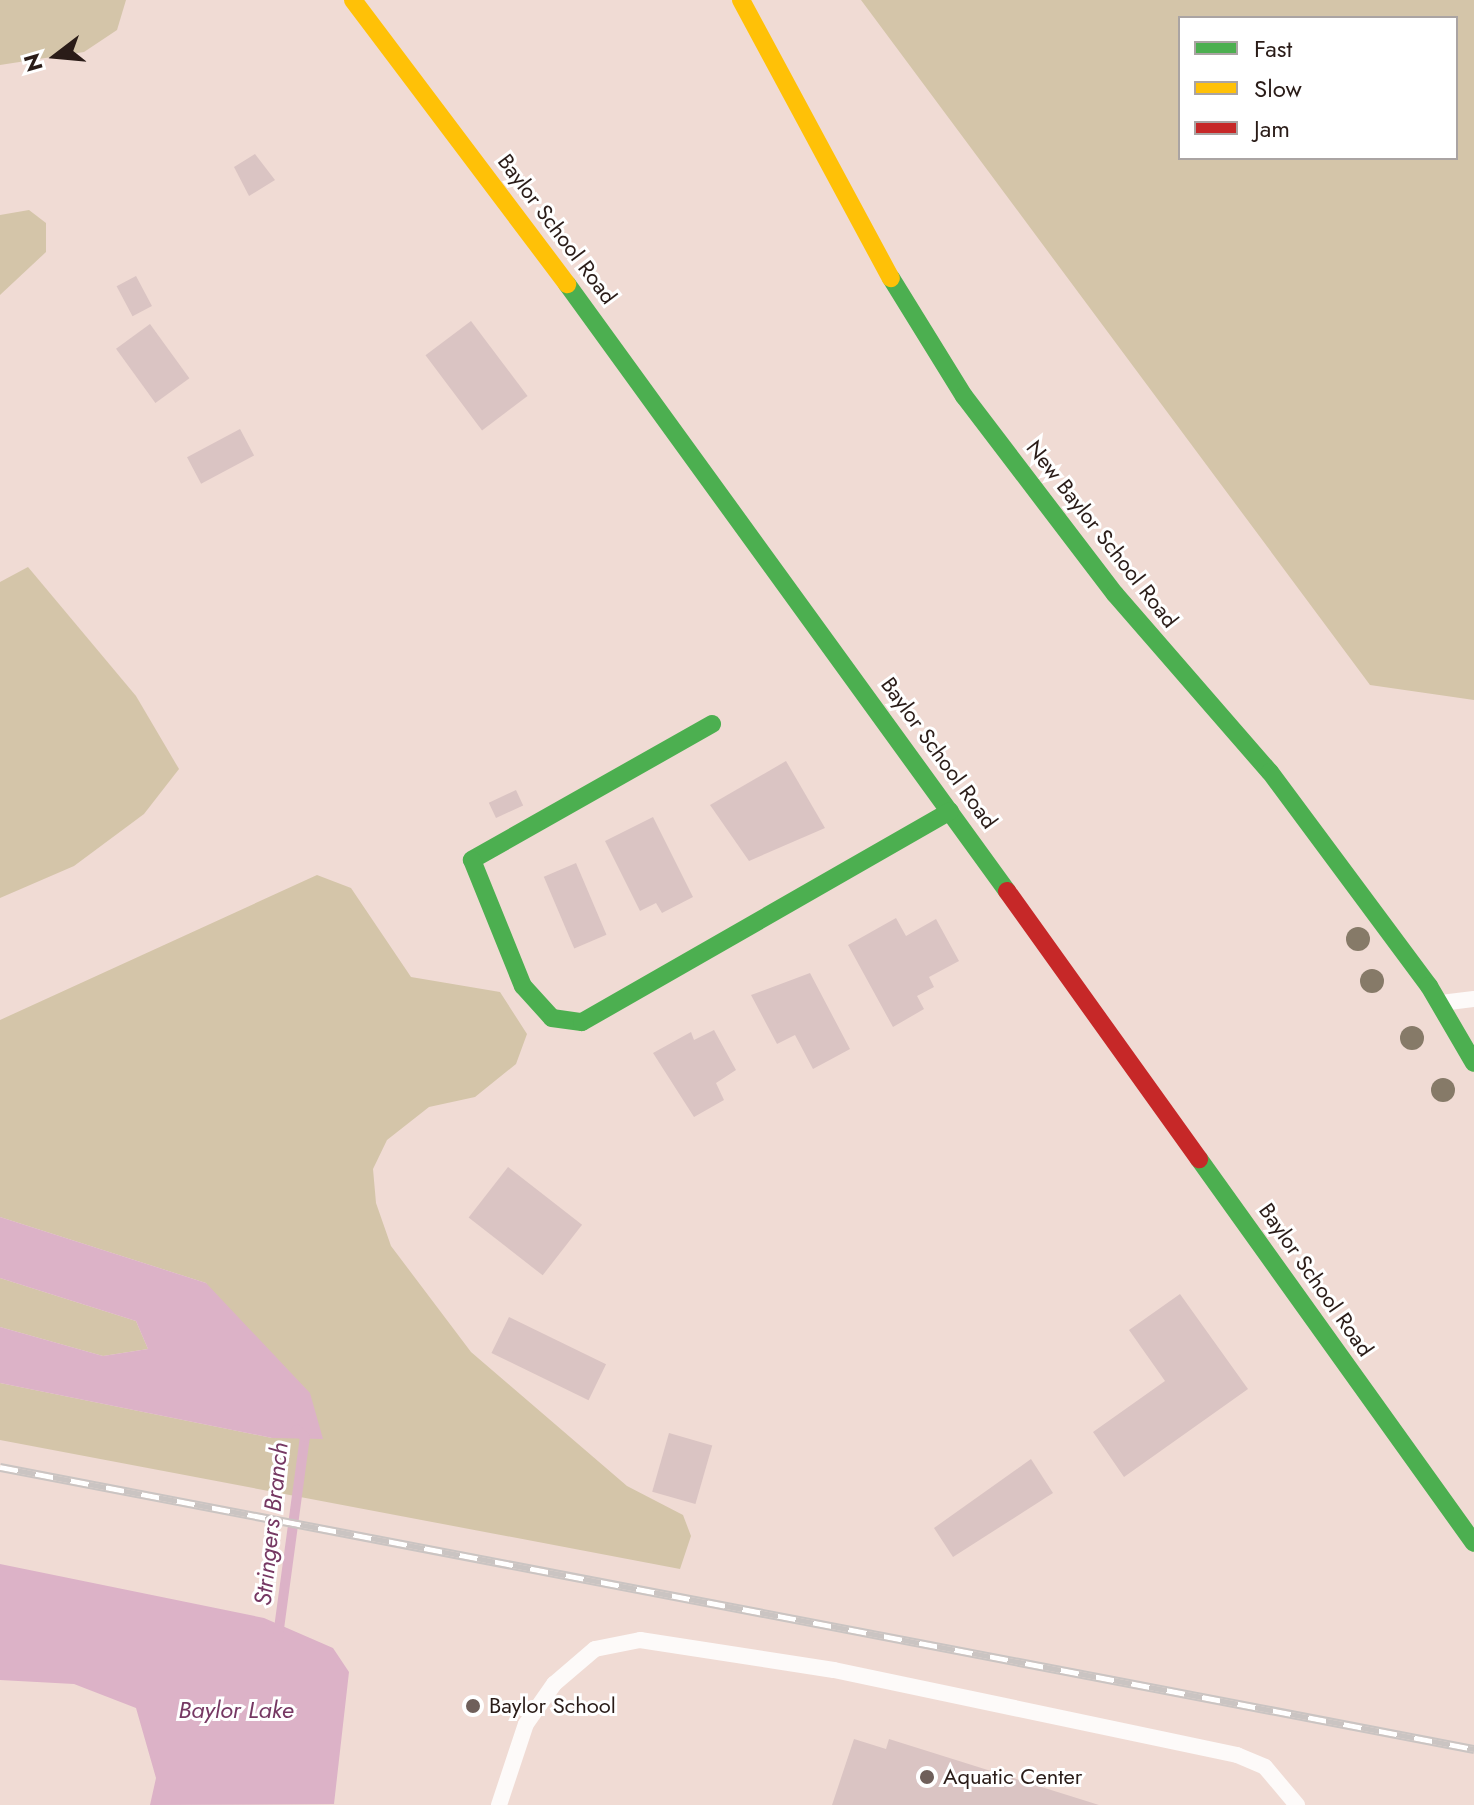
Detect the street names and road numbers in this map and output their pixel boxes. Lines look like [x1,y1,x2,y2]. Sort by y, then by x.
street label: Baylor School Road [492,149,622,309]
street label: New Baylor School Road [1021,435,1183,633]
street label: Baylor School Road [875,672,1003,834]
street label: Baylor School Road [1253,1198,1379,1362]

